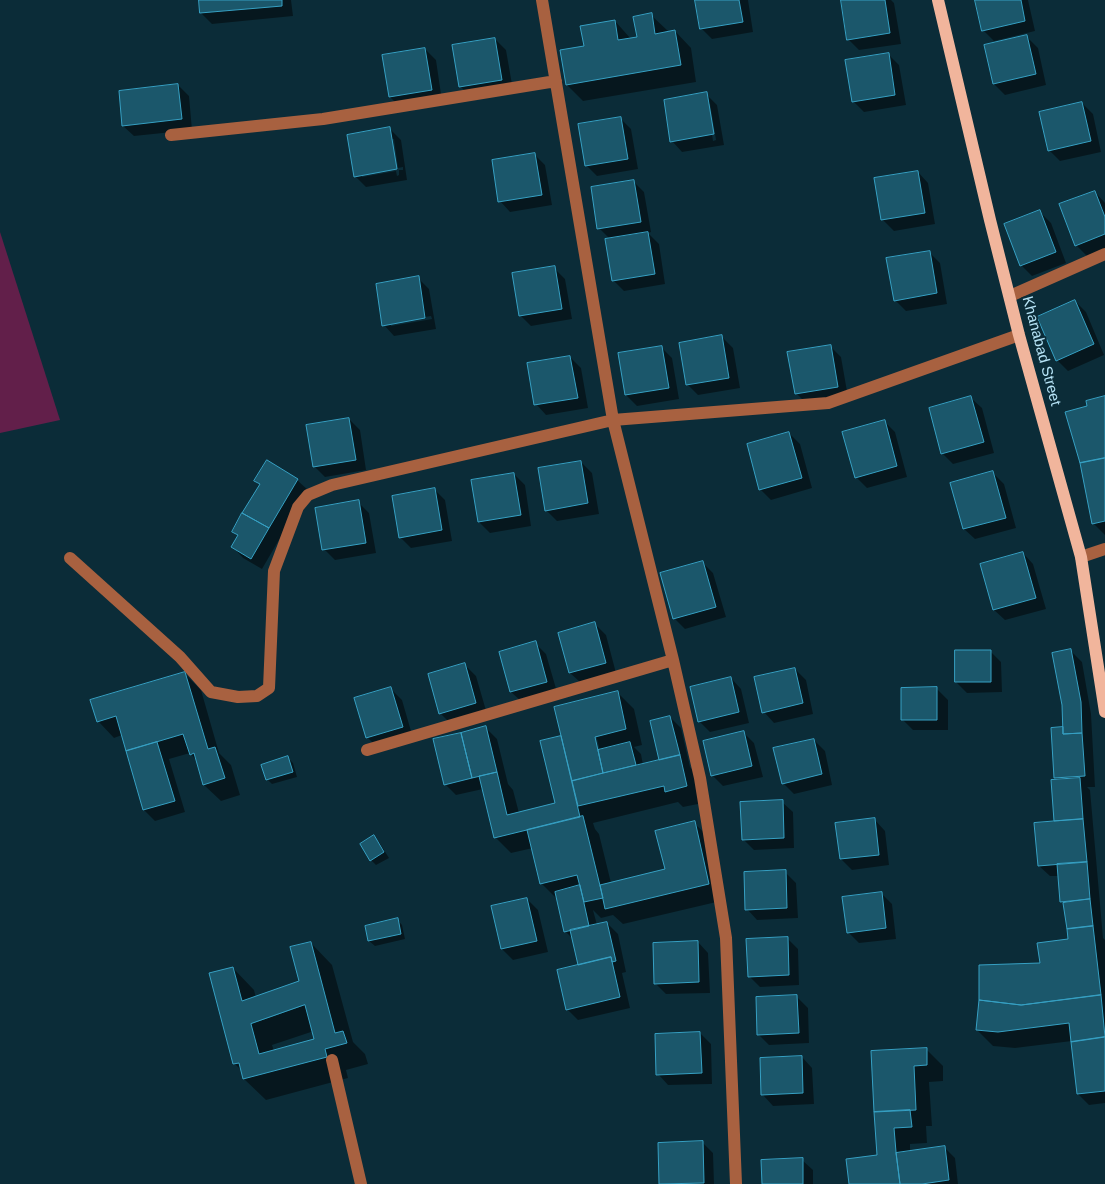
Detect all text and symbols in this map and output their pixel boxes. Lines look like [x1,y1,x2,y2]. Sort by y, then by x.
street label: Khanabad Street [1018,294,1064,408]

